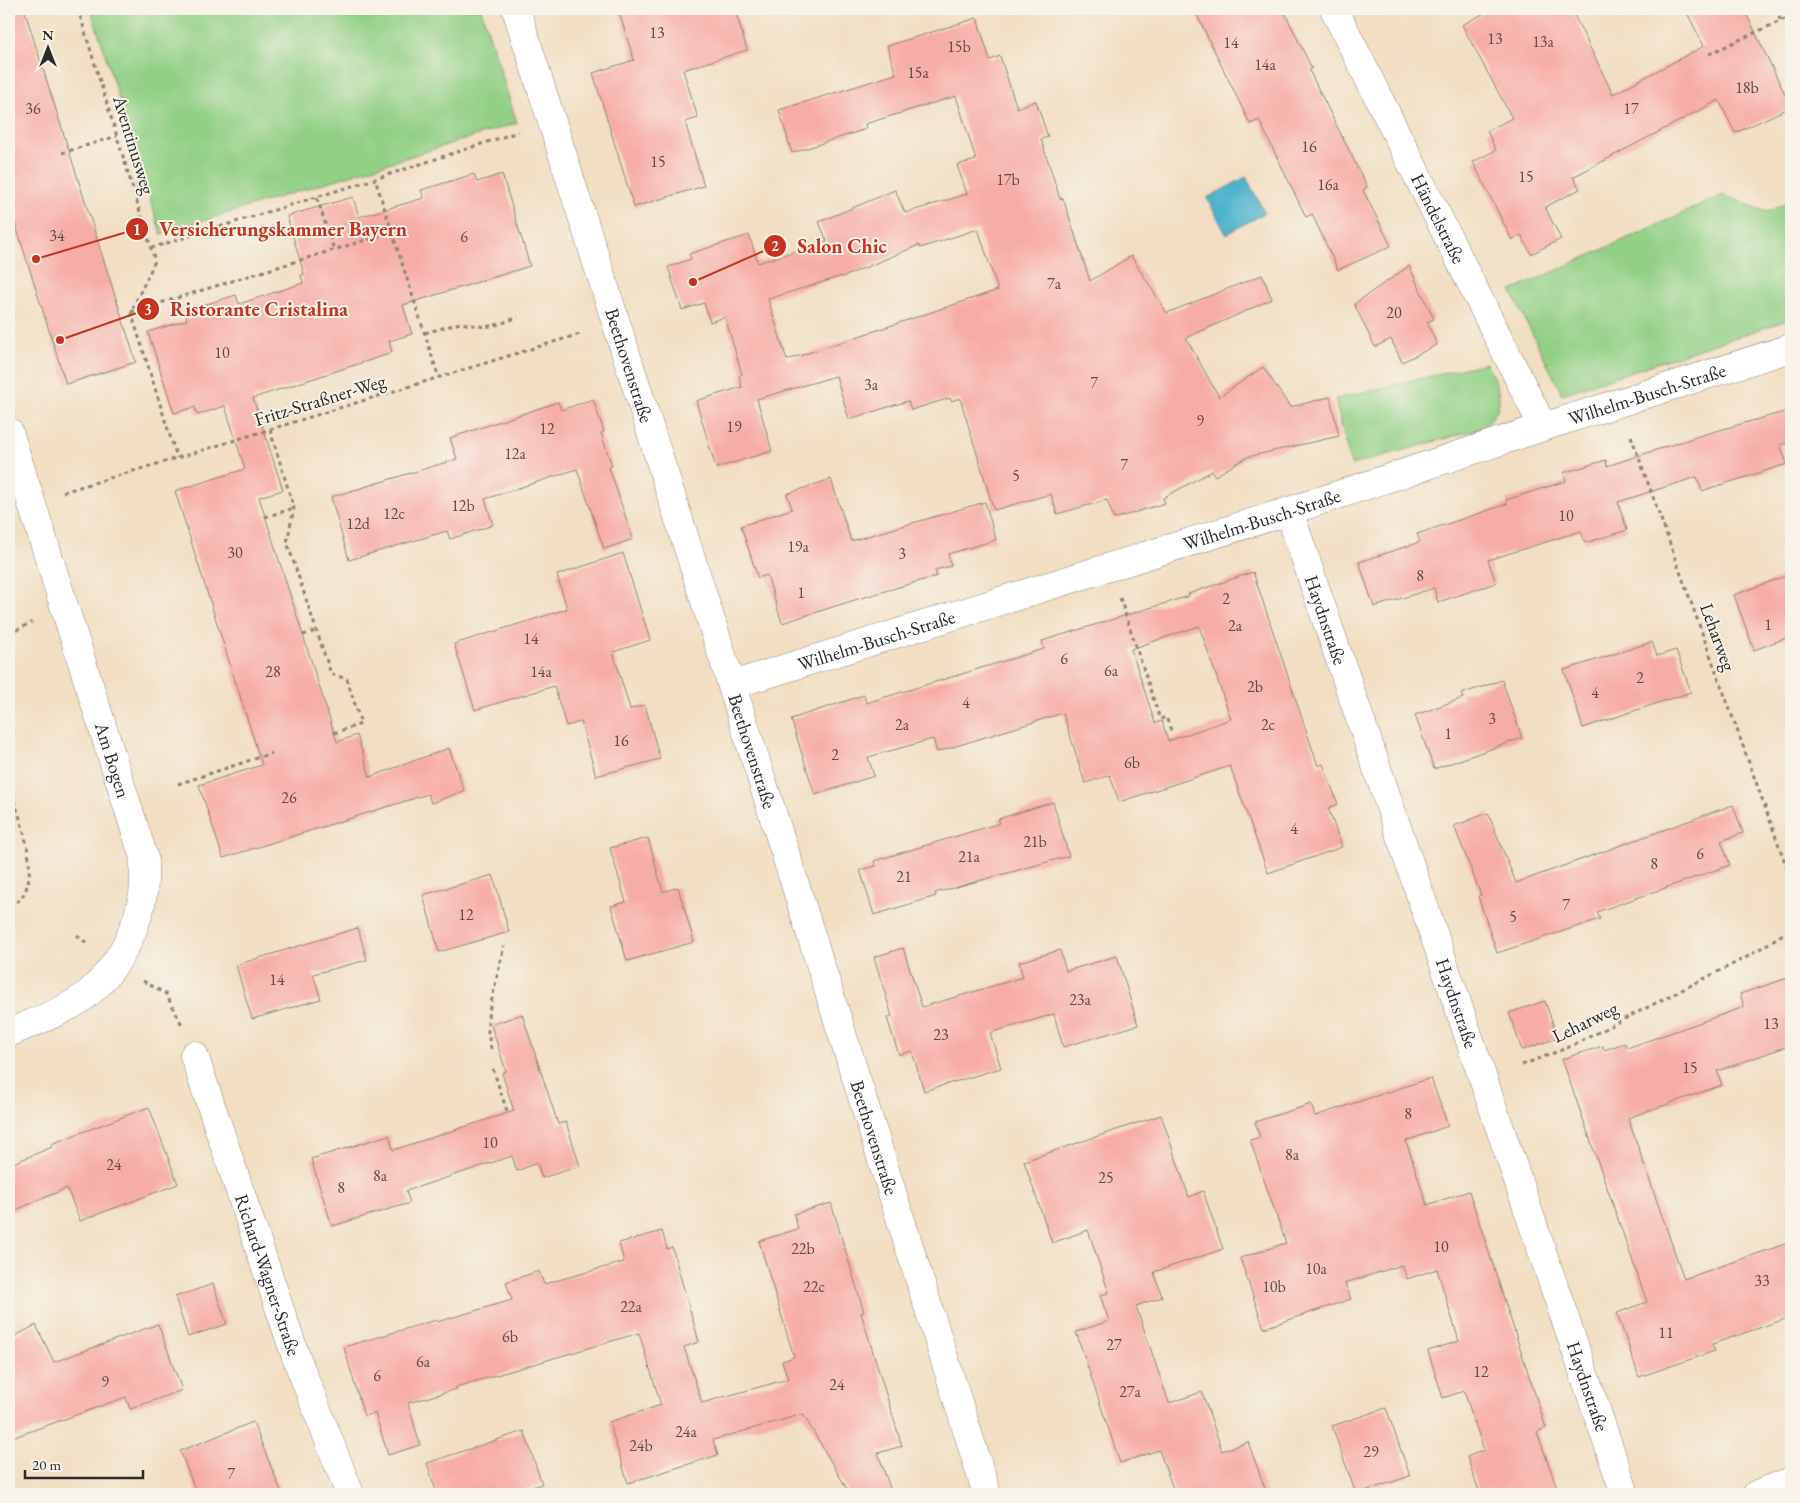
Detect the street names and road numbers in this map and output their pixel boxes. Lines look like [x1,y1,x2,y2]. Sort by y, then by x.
street label: Aventinusweg [107,92,161,198]
street label: Händelstraße [1406,169,1472,268]
street label: Beethovenstraße [600,305,660,426]
street label: Wilhelm-Busch-Straße [1565,357,1729,431]
street label: Fritz-Straßner-Weg [251,368,389,432]
street label: Wilhelm-Busch-Straße [1180,482,1344,556]
street label: Haydnstraße [1299,572,1353,668]
street label: Leharweg [1694,600,1742,675]
street label: Wilhelm-Busch-Straße [794,604,958,676]
street label: Beethovenstraße [723,691,783,812]
street label: Am Bogen [89,718,137,801]
street label: Haydnstraße [1430,955,1484,1051]
street label: Leharweg [1548,995,1623,1049]
street label: Beethovenstraße [845,1077,905,1198]
street label: Richard-Wagner-Straße [229,1191,307,1359]
street label: Haydnstraße [1561,1338,1615,1435]

